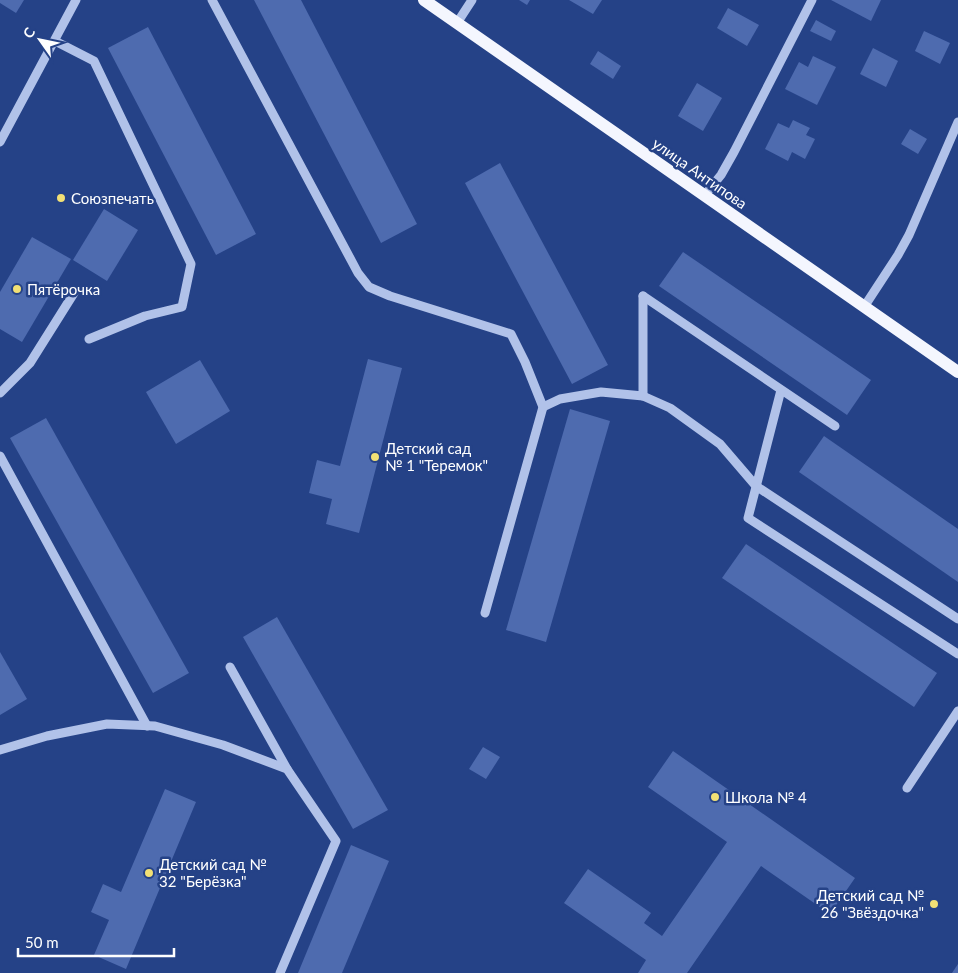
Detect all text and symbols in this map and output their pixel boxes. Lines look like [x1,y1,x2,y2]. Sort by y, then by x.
north arrow [15,15,65,65]
text: С [19,24,39,41]
street label: улица Антипова [649,134,751,212]
place label: Союзпечать [71,189,154,207]
marker: Союзпечать [55,192,67,204]
place label: Пятёрочка [27,280,100,298]
marker: Пятёрочка [11,283,23,295]
place label: Детский сад № 1 "Теремок" [385,439,488,474]
marker: Детский сад № 1 "Теремок" [369,451,381,463]
place label: Школа № 4 [725,788,807,806]
marker: Школа № 4 [709,791,721,803]
place label: Детский сад № 32 "Берёзка" [159,855,267,890]
marker: Детский сад № 32 "Берёзка" [143,867,155,879]
place label: Детский сад № 26 "Звёздочка" [816,886,924,921]
marker: Детский сад № 26 "Звёздочка" [928,898,940,910]
scale bar [18,926,174,958]
text: 50 m [25,933,59,951]

